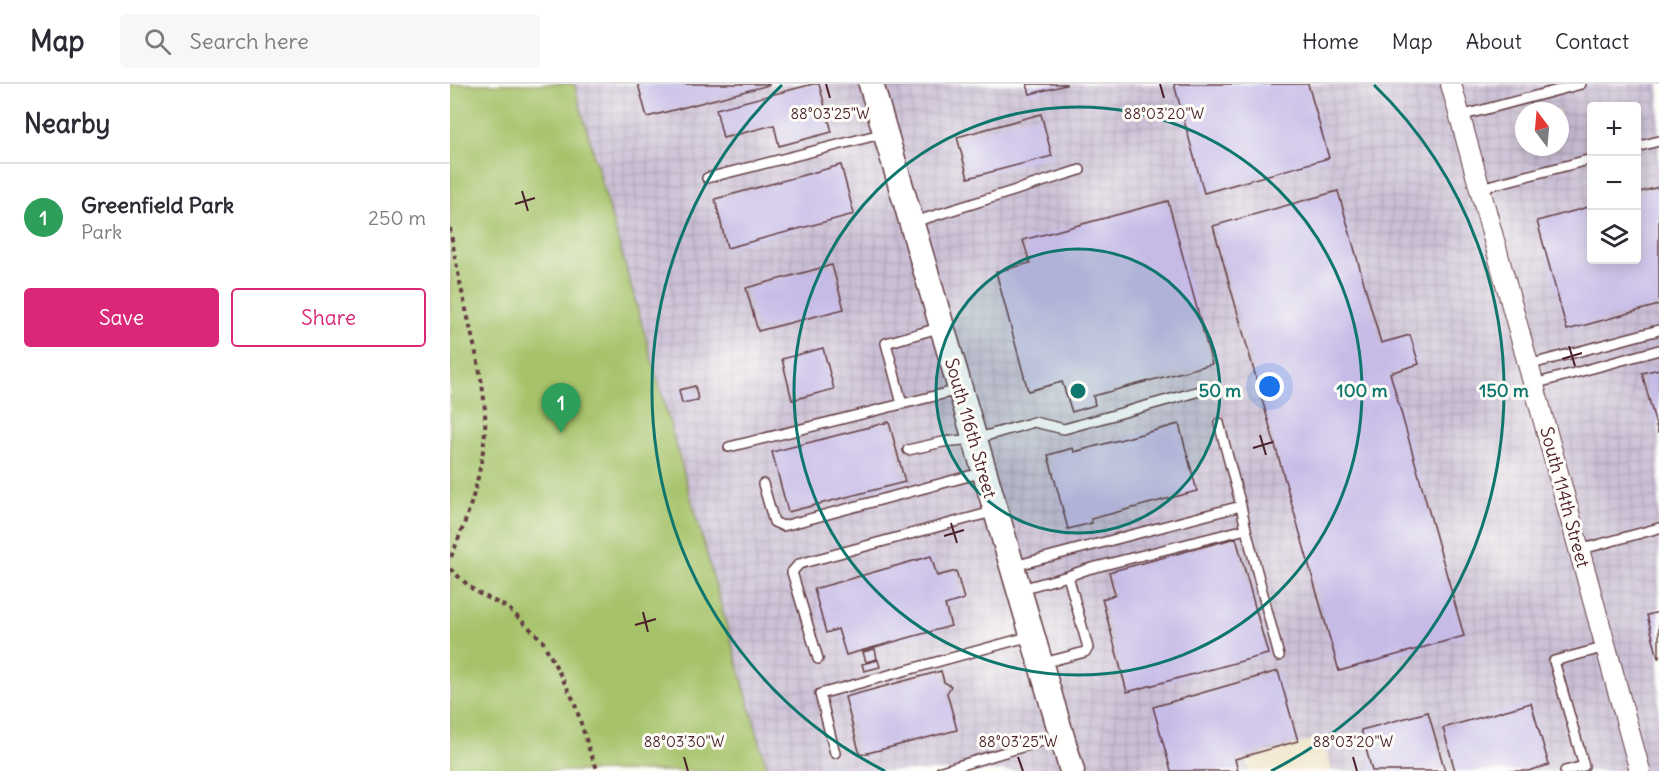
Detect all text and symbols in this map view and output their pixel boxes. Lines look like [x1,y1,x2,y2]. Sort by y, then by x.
search box [120,14,540,68]
text: Map [30,23,84,59]
icon: search [141,25,174,58]
text: Search here [189,27,309,55]
text: Home [1302,28,1359,55]
text: Map [1392,28,1433,55]
text: About [1466,28,1522,55]
text: Contact [1555,28,1629,55]
north arrow [1515,102,1569,156]
map controls [1587,102,1641,264]
button: + [1587,102,1641,156]
text: 88°03'25"W [790,104,870,123]
text: 88°03'20"W [1124,104,1205,123]
text: Nearby [24,107,110,140]
button: − [1587,156,1641,210]
text: Greenfield Park [81,191,234,219]
text: 1 [40,205,47,230]
text: 250 m [368,205,426,230]
button: layers [1587,210,1641,264]
text: Park [81,219,122,244]
button: Save [24,288,219,347]
button: Share [231,288,426,347]
street label: South 116th Street [940,355,1002,501]
your location [1255,372,1284,401]
text: 50 m [1199,379,1241,402]
text: 100 m [1337,379,1388,402]
text: 150 m [1479,379,1529,402]
centre of rings [1068,381,1088,401]
pin: 1 [542,384,580,433]
street label: South 114th Street [1535,424,1595,570]
text: 88°03'30"W [644,732,725,751]
text: 88°03'25"W [978,732,1058,751]
text: 88°03'20"W [1313,732,1394,751]

